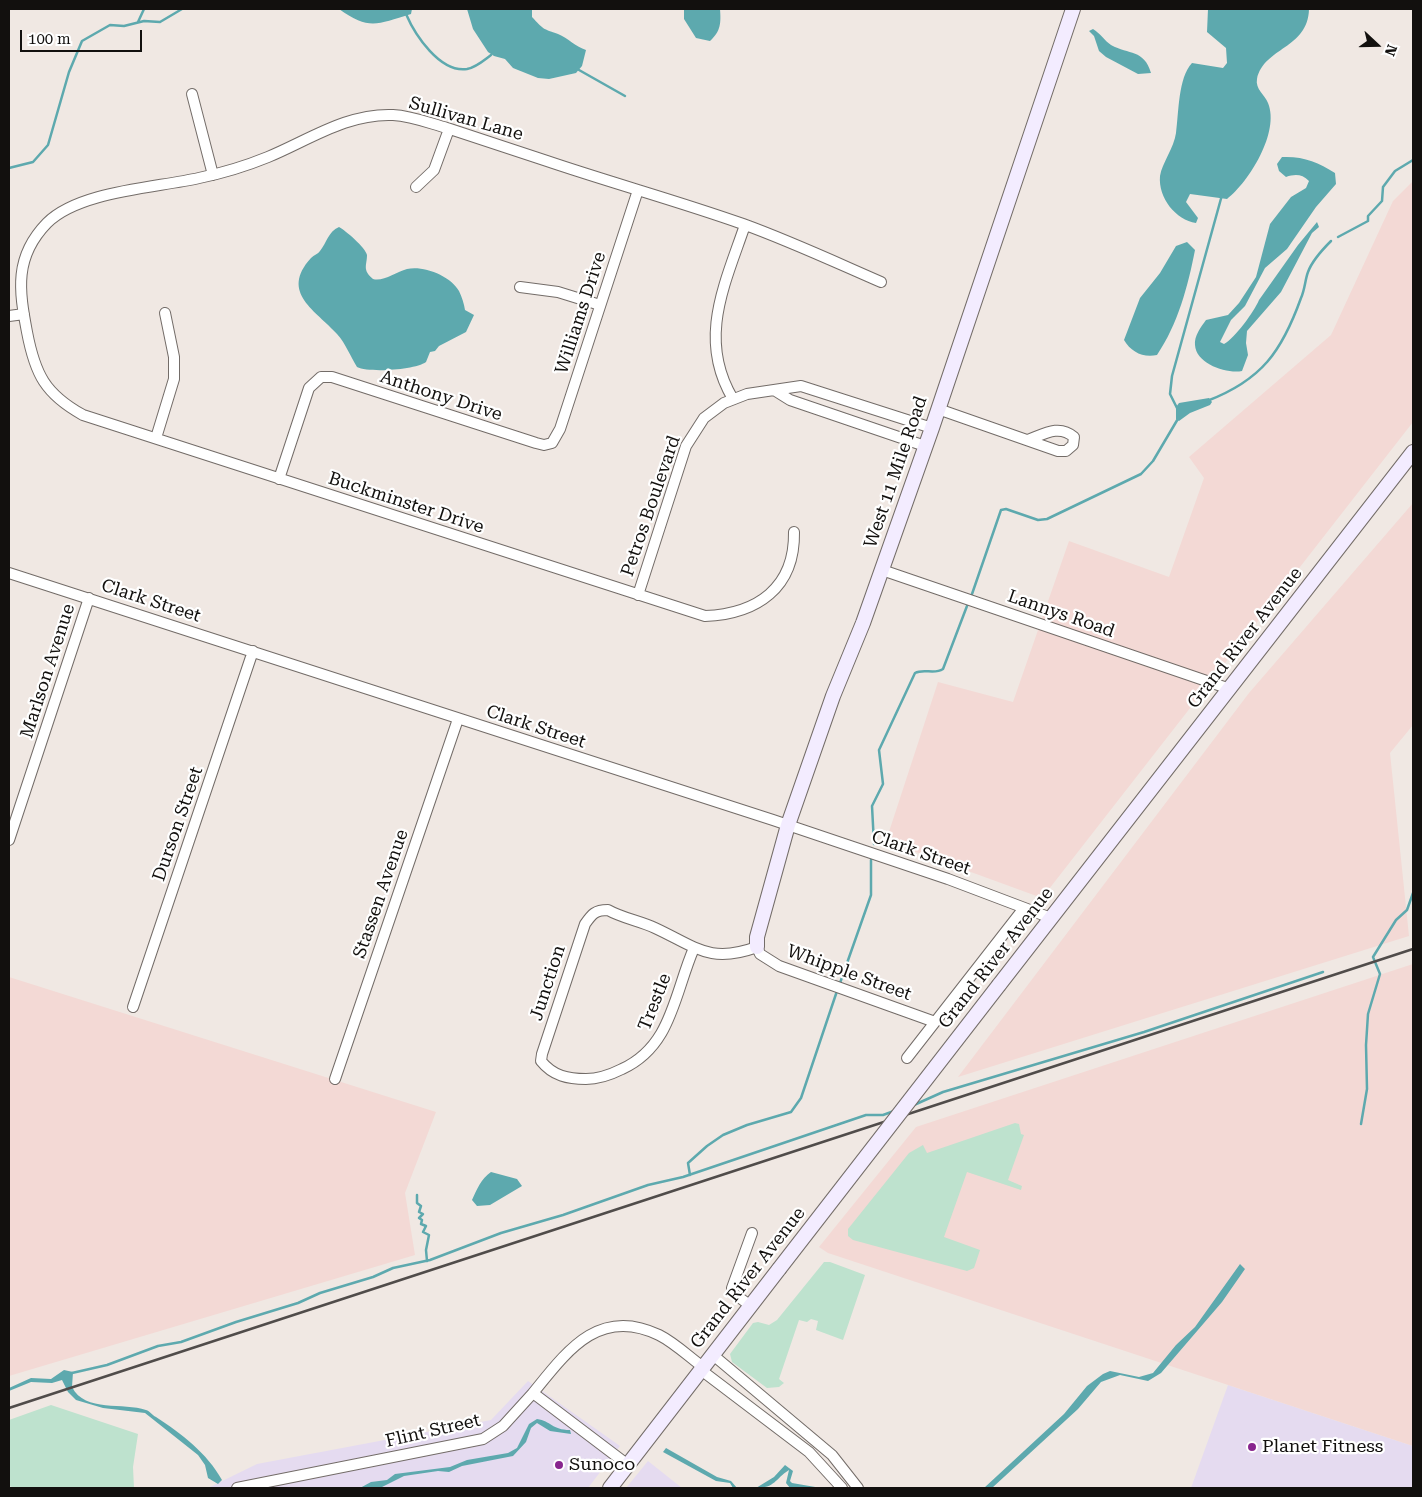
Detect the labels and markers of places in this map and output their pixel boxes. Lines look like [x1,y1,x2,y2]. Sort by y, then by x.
place label: Planet Fitness [1262,1436,1383,1458]
marker: Planet Fitness [1246,1441,1258,1453]
place label: Sunoco [569,1454,635,1476]
marker: Sunoco [553,1459,565,1471]

